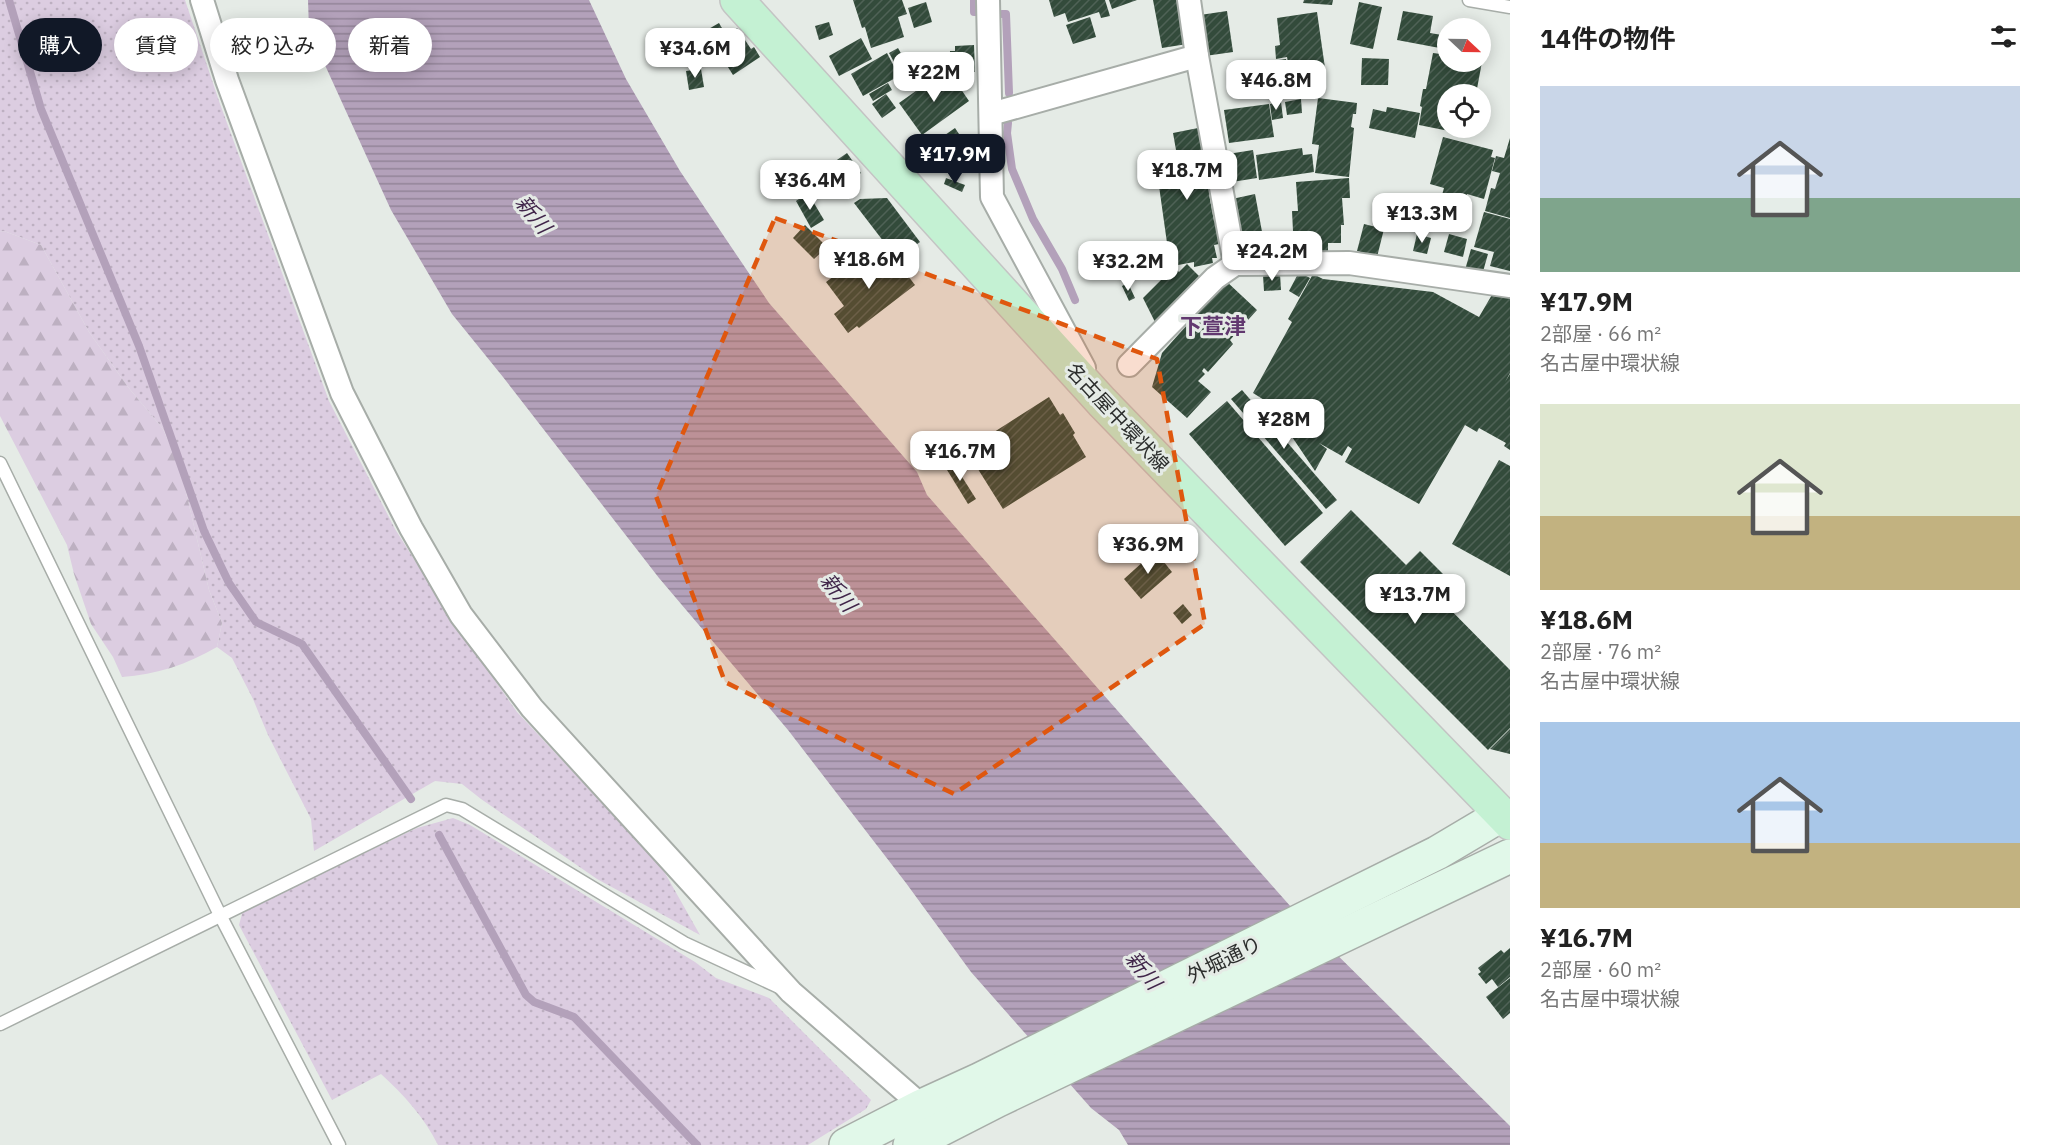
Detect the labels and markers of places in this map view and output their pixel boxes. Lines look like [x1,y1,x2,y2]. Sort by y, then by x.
pin: ¥34.6M [646,28,744,79]
pin: ¥22M [898,52,970,103]
pin: ¥46.8M [1227,60,1325,111]
pin: ¥17.9M [906,134,1004,185]
pin: ¥18.7M [1138,150,1236,201]
pin: ¥36.4M [761,160,859,211]
pin: ¥13.3M [1373,193,1471,244]
pin: ¥24.2M [1223,231,1321,282]
pin: ¥18.6M [820,239,918,290]
pin: ¥32.2M [1079,241,1177,292]
pin: ¥28M [1248,399,1320,450]
pin: ¥16.7M [911,431,1009,482]
pin: ¥36.9M [1099,524,1197,575]
pin: ¥13.7M [1366,574,1464,625]

